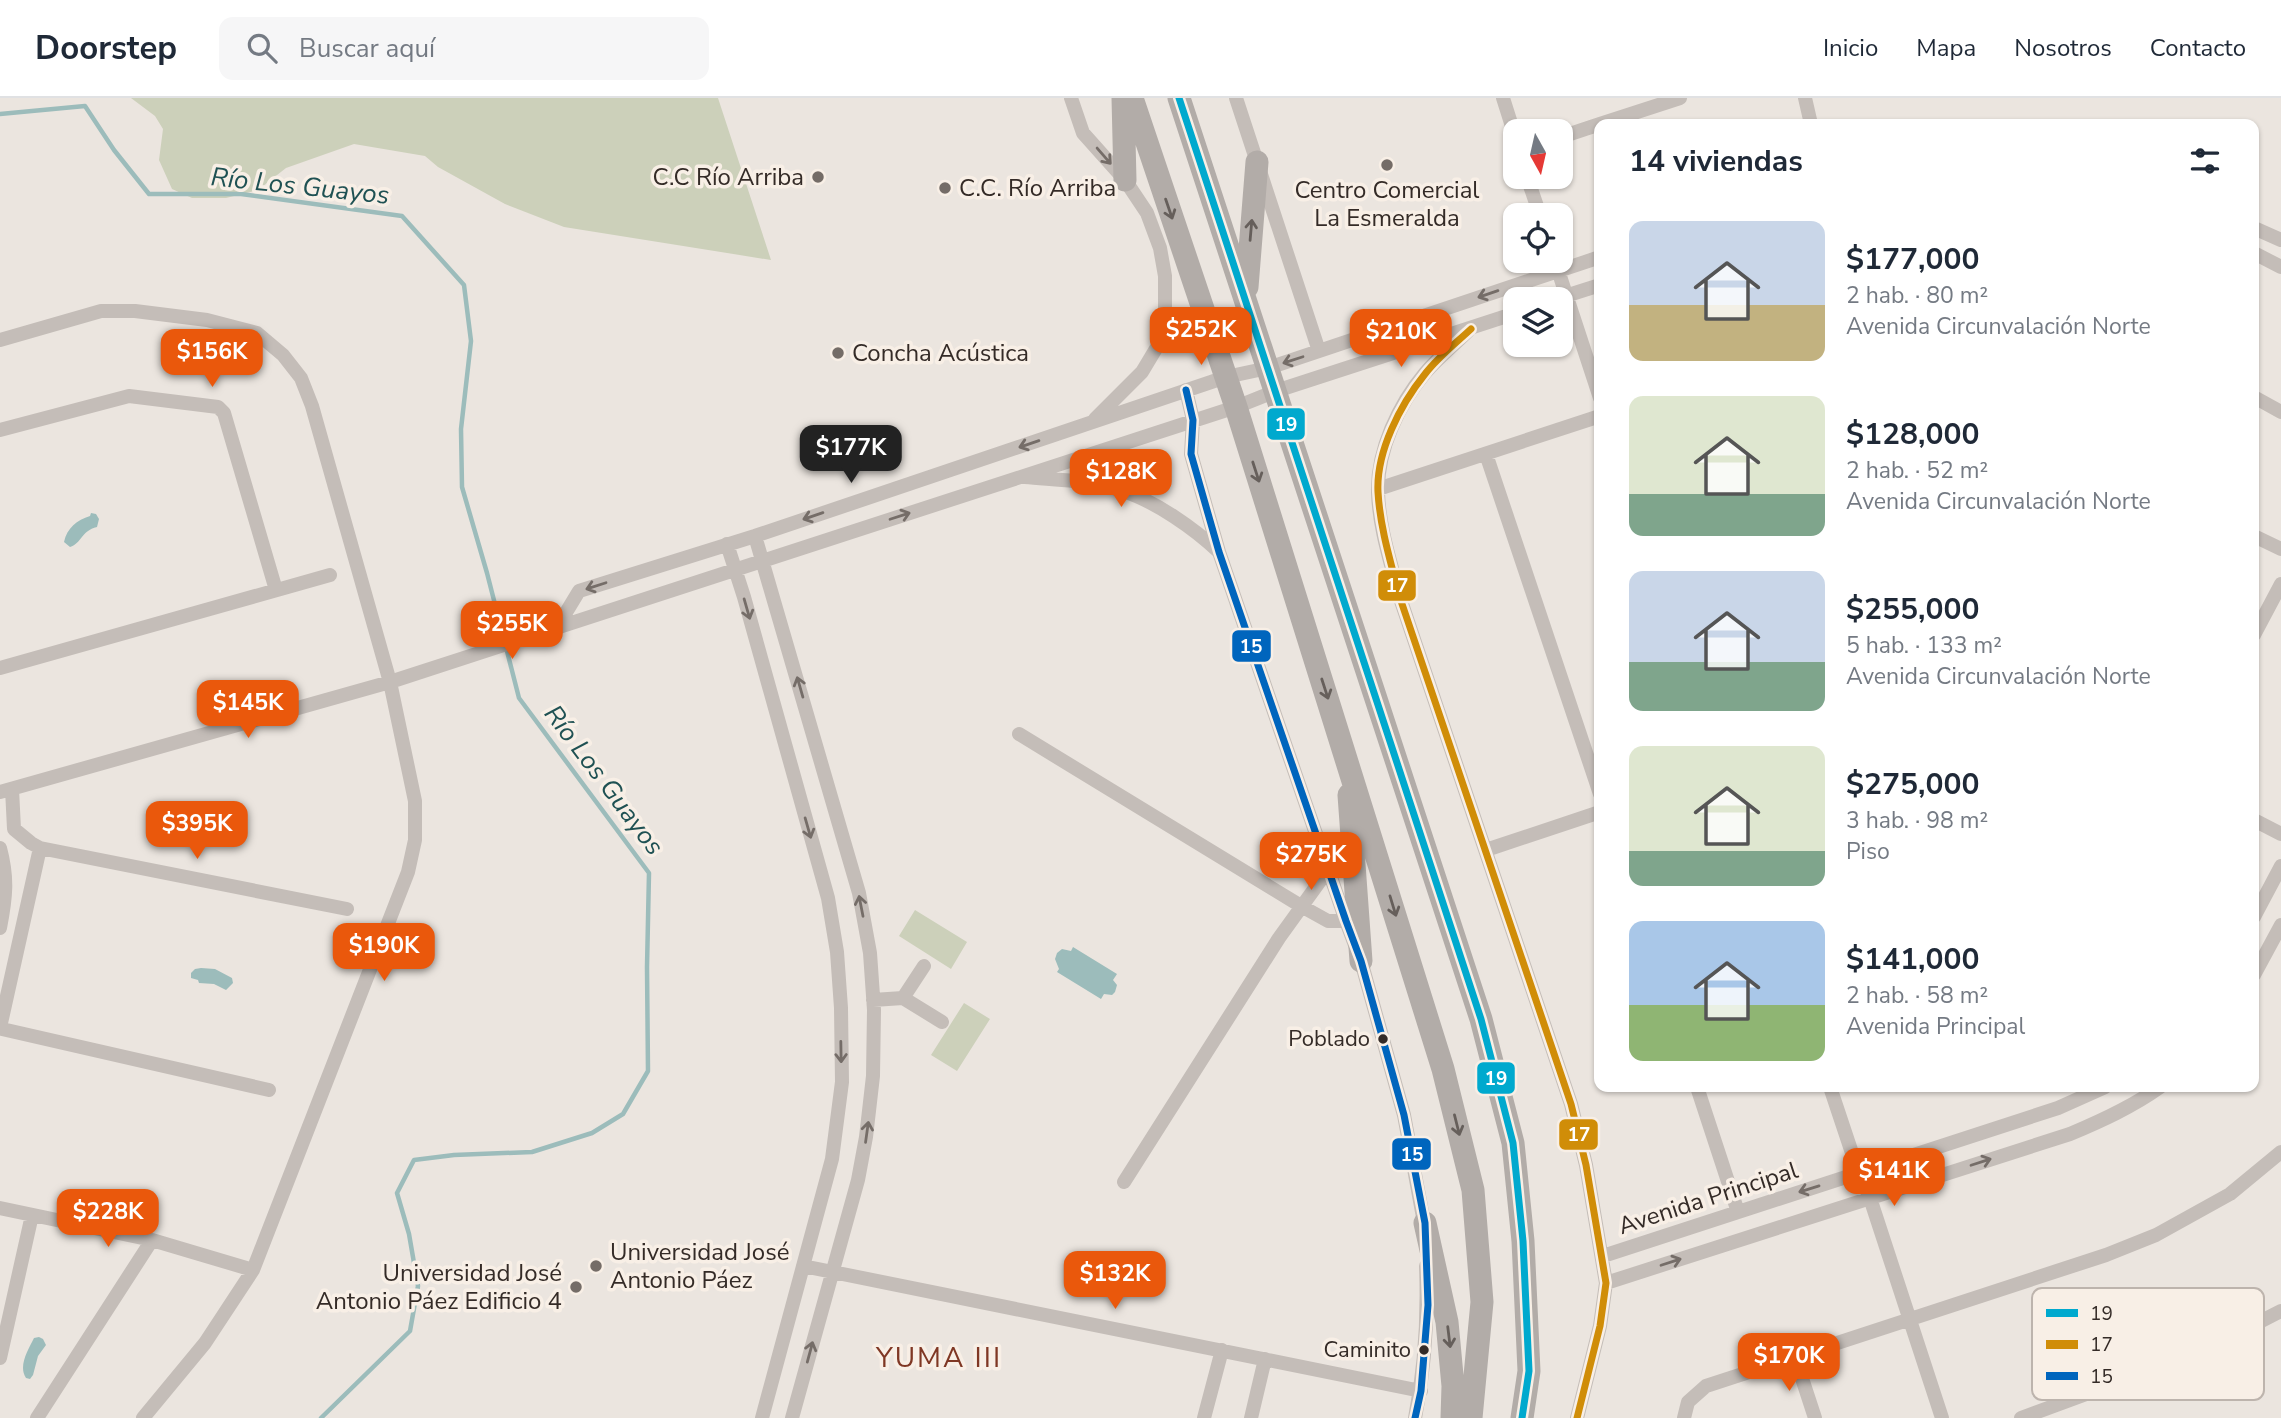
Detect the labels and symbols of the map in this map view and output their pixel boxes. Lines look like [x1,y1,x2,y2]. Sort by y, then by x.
north arrow [1503,119,1573,189]
one-way arrow [1096,147,1112,165]
marker: Centro Comercial La Esmeralda [1379,157,1395,173]
water label: Río Los Guayos [209,159,391,213]
place label: C.C Río Arriba [653,161,804,193]
marker: C.C Río Arriba [810,169,826,185]
place label: C.C. Río Arriba [959,172,1116,204]
place label: Centro Comercial La Esmeralda [1295,174,1479,234]
marker: C.C. Río Arriba [937,180,953,196]
one-way arrow [1164,198,1176,220]
one-way arrow [1245,219,1258,241]
one-way arrow [1478,289,1500,302]
pin: $252K [1152,308,1250,367]
pin: $210K [1352,310,1450,369]
pin: $156K [163,330,261,389]
place label: Concha Acústica [852,337,1029,369]
marker: Concha Acústica [830,345,846,361]
one-way arrow [1283,355,1305,367]
line badge: 19 [1266,407,1306,441]
text: 19 [1275,412,1297,438]
pin: $177K [802,426,900,485]
one-way arrow [1018,438,1040,451]
pin: $128K [1072,450,1170,509]
one-way arrow [1251,461,1264,483]
one-way arrow [888,509,910,521]
one-way arrow [802,510,824,523]
line badge: 17 [1377,569,1417,602]
text: 17 [1386,573,1408,599]
one-way arrow [586,581,608,593]
one-way arrow [741,597,754,620]
pin: $255K [463,602,561,661]
line badge: 15 [1231,629,1272,663]
text: 15 [1240,634,1262,660]
one-way arrow [792,676,805,698]
one-way arrow [1320,678,1333,700]
pin: $145K [199,680,297,740]
water label: Río Los Guayos [536,698,672,862]
pin: $395K [148,802,246,861]
one-way arrow [803,817,816,839]
pin: $275K [1262,832,1360,892]
one-way arrow [854,895,868,918]
one-way arrow [1387,895,1400,917]
pin: $190K [335,924,433,983]
place label: Poblado [1288,1024,1370,1054]
marker: Poblado [1376,1032,1390,1046]
one-way arrow [835,1040,848,1063]
line badge: 19 [1476,1061,1516,1095]
text: 19 [1485,1066,1507,1092]
one-way arrow [1451,1113,1464,1135]
line badge: 17 [1558,1118,1599,1151]
one-way arrow [860,1121,873,1144]
text: 17 [1568,1122,1590,1148]
line badge: 15 [1391,1137,1432,1171]
text: 15 [1401,1142,1423,1168]
pin: $141K [1845,1148,1943,1208]
street label: Avenida Principal [1614,1154,1802,1242]
one-way arrow [1970,1155,1992,1168]
one-way arrow [1799,1184,1821,1197]
pin: $228K [59,1190,157,1249]
place label: Universidad José Antonio Páez [610,1236,790,1296]
pin: $132K [1066,1252,1164,1311]
one-way arrow [1660,1255,1682,1267]
place label: Universidad José Antonio Páez Edificio 4 [316,1257,562,1317]
marker: Universidad José Antonio Páez [588,1258,604,1274]
marker: Universidad José Antonio Páez Edificio 4 [568,1279,584,1295]
legend [2032,1288,2264,1400]
text: 19 [2090,1301,2113,1327]
one-way arrow [1443,1325,1456,1348]
text: 17 [2090,1332,2113,1358]
pin: $170K [1740,1334,1838,1393]
place label: Caminito [1324,1335,1411,1365]
district label: YUMA III [875,1339,1002,1377]
one-way arrow [804,1341,817,1364]
marker: Caminito [1417,1343,1431,1357]
text: 15 [2090,1364,2113,1390]

